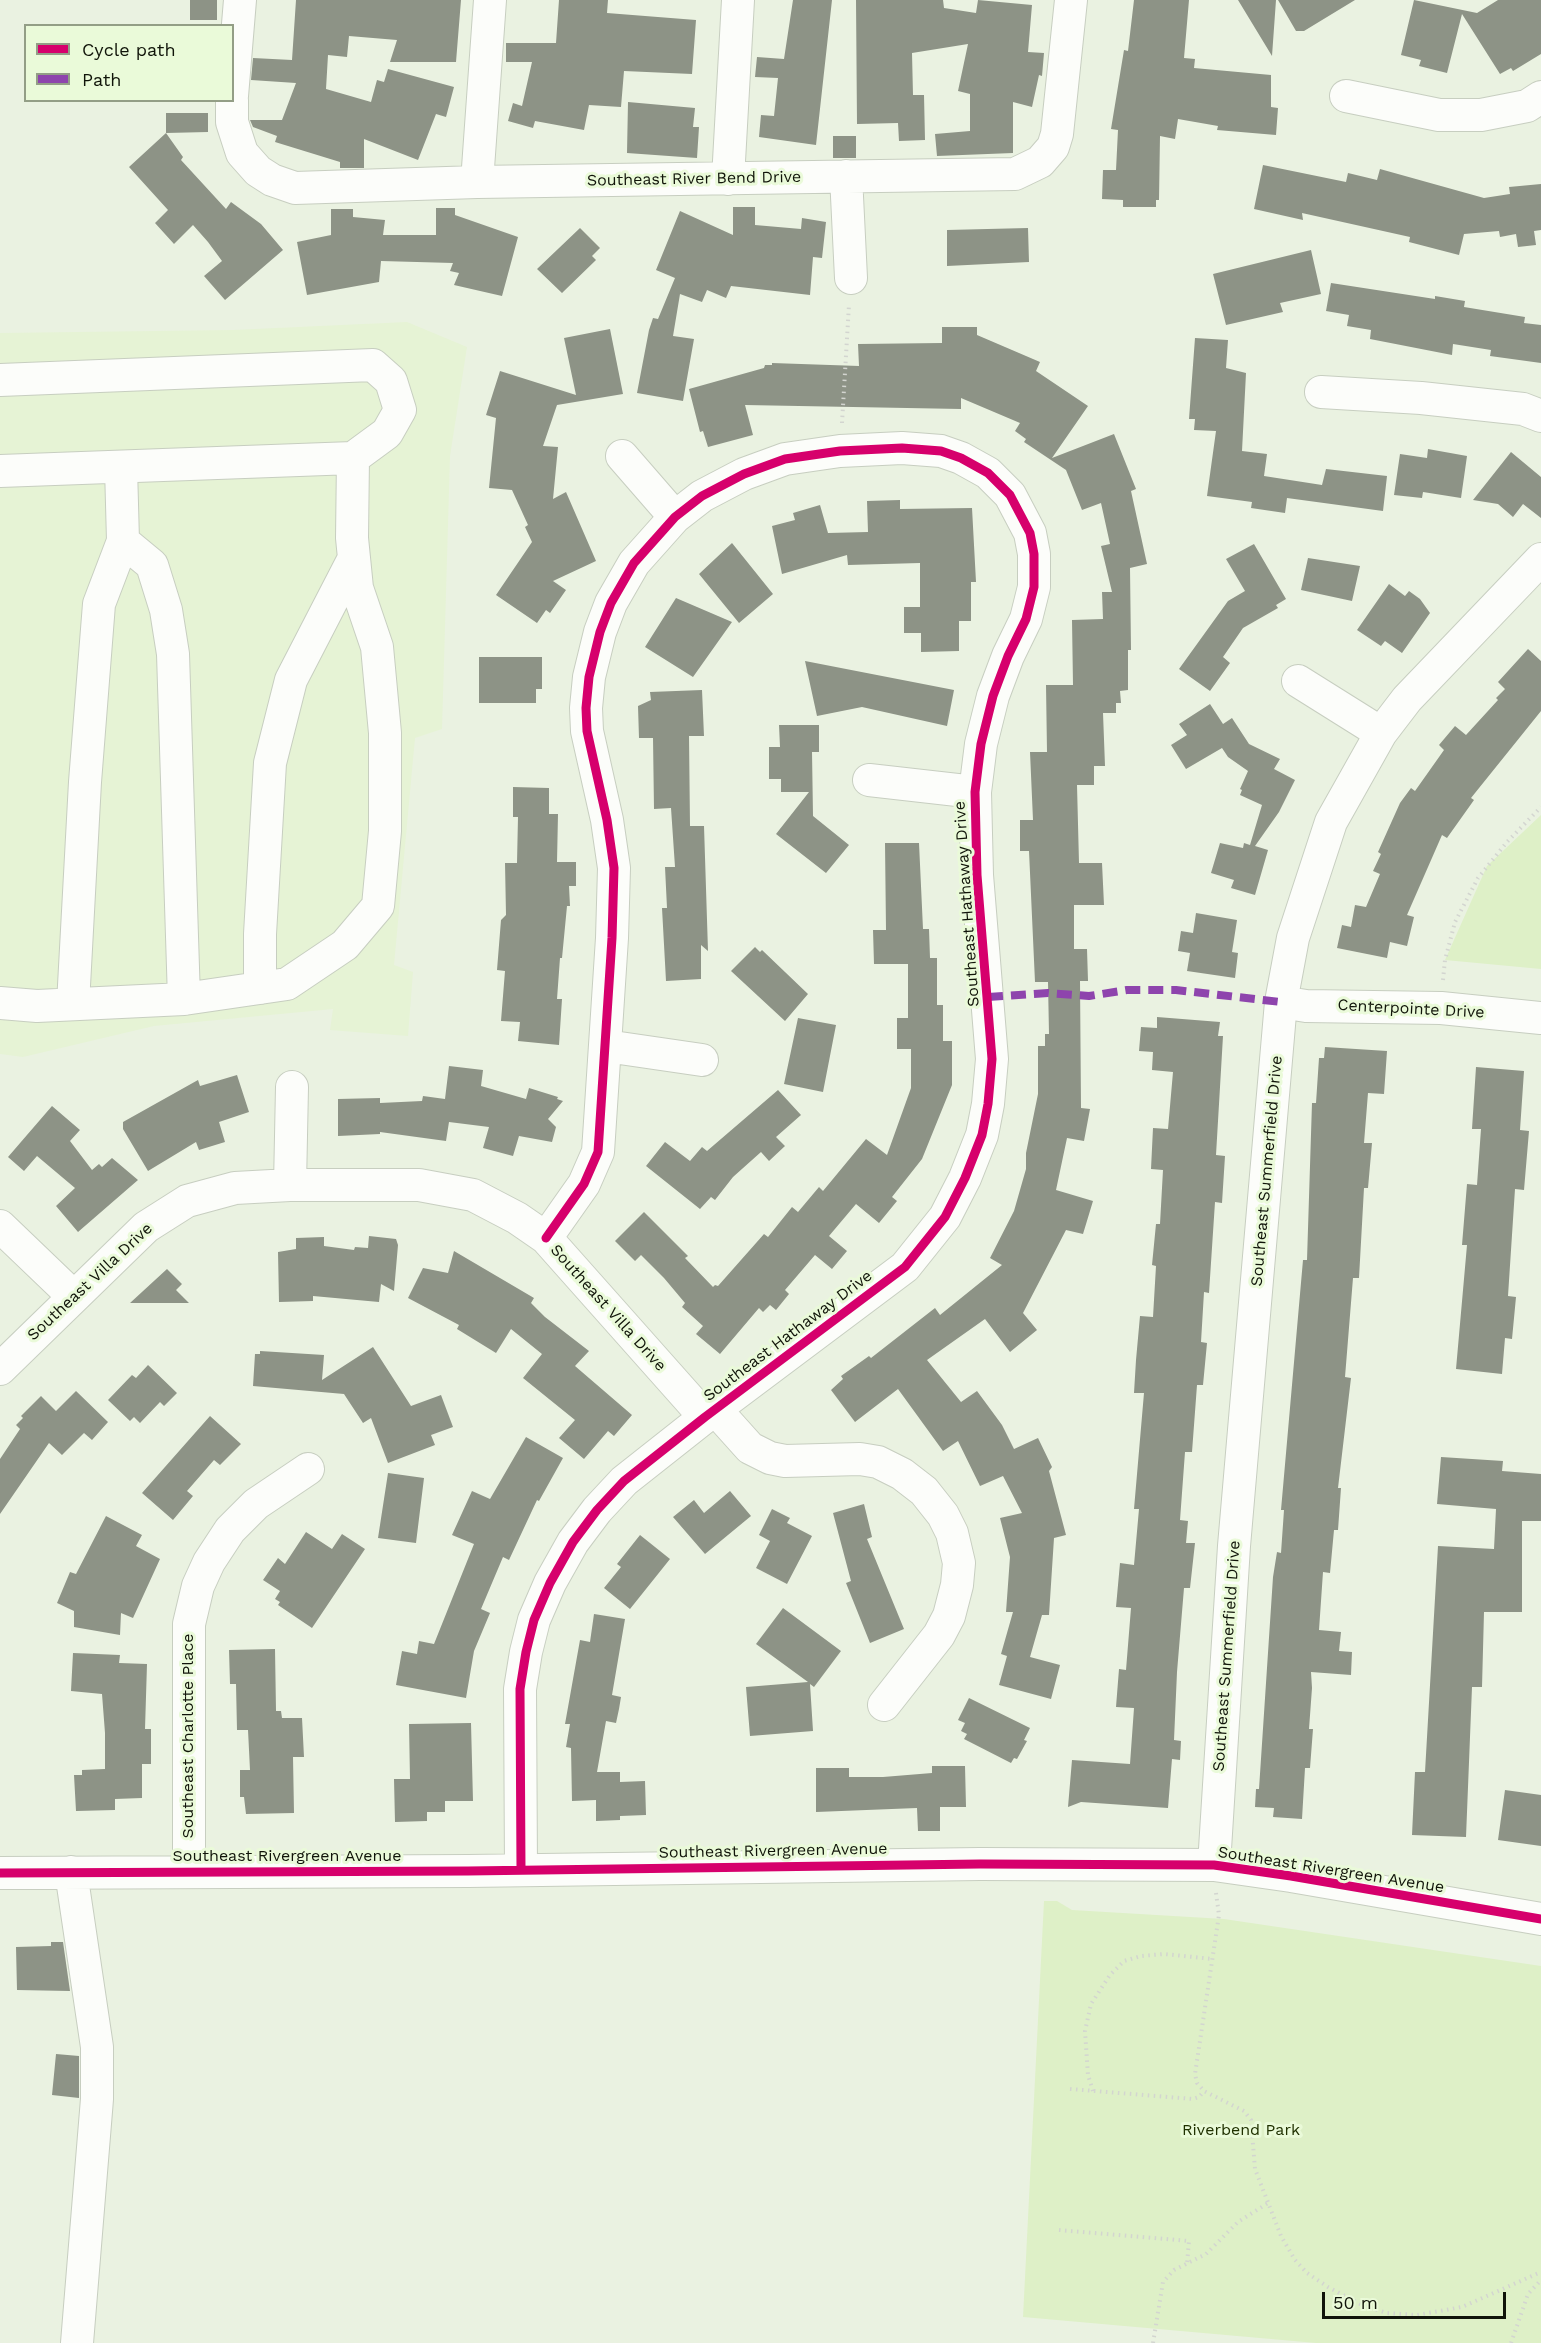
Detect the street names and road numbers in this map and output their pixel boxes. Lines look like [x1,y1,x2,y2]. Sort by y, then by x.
street label: Southeast River Bend Drive [587,168,801,190]
street label: Southeast Hathaway Drive [950,800,984,1008]
street label: Centerpointe Drive [1337,996,1485,1022]
street label: Southeast Summerfield Drive [1247,1055,1287,1287]
street label: Southeast Villa Drive [24,1219,156,1345]
street label: Southeast Villa Drive [546,1241,670,1375]
street label: Southeast Hathaway Drive [700,1266,876,1406]
street label: Southeast Summerfield Drive [1209,1540,1245,1772]
street label: Southeast Charlotte Place [178,1633,198,1839]
street label: Southeast Rivergreen Avenue [658,1839,888,1863]
street label: Southeast Rivergreen Avenue [1216,1843,1446,1897]
street label: Southeast Rivergreen Avenue [173,1846,401,1866]

